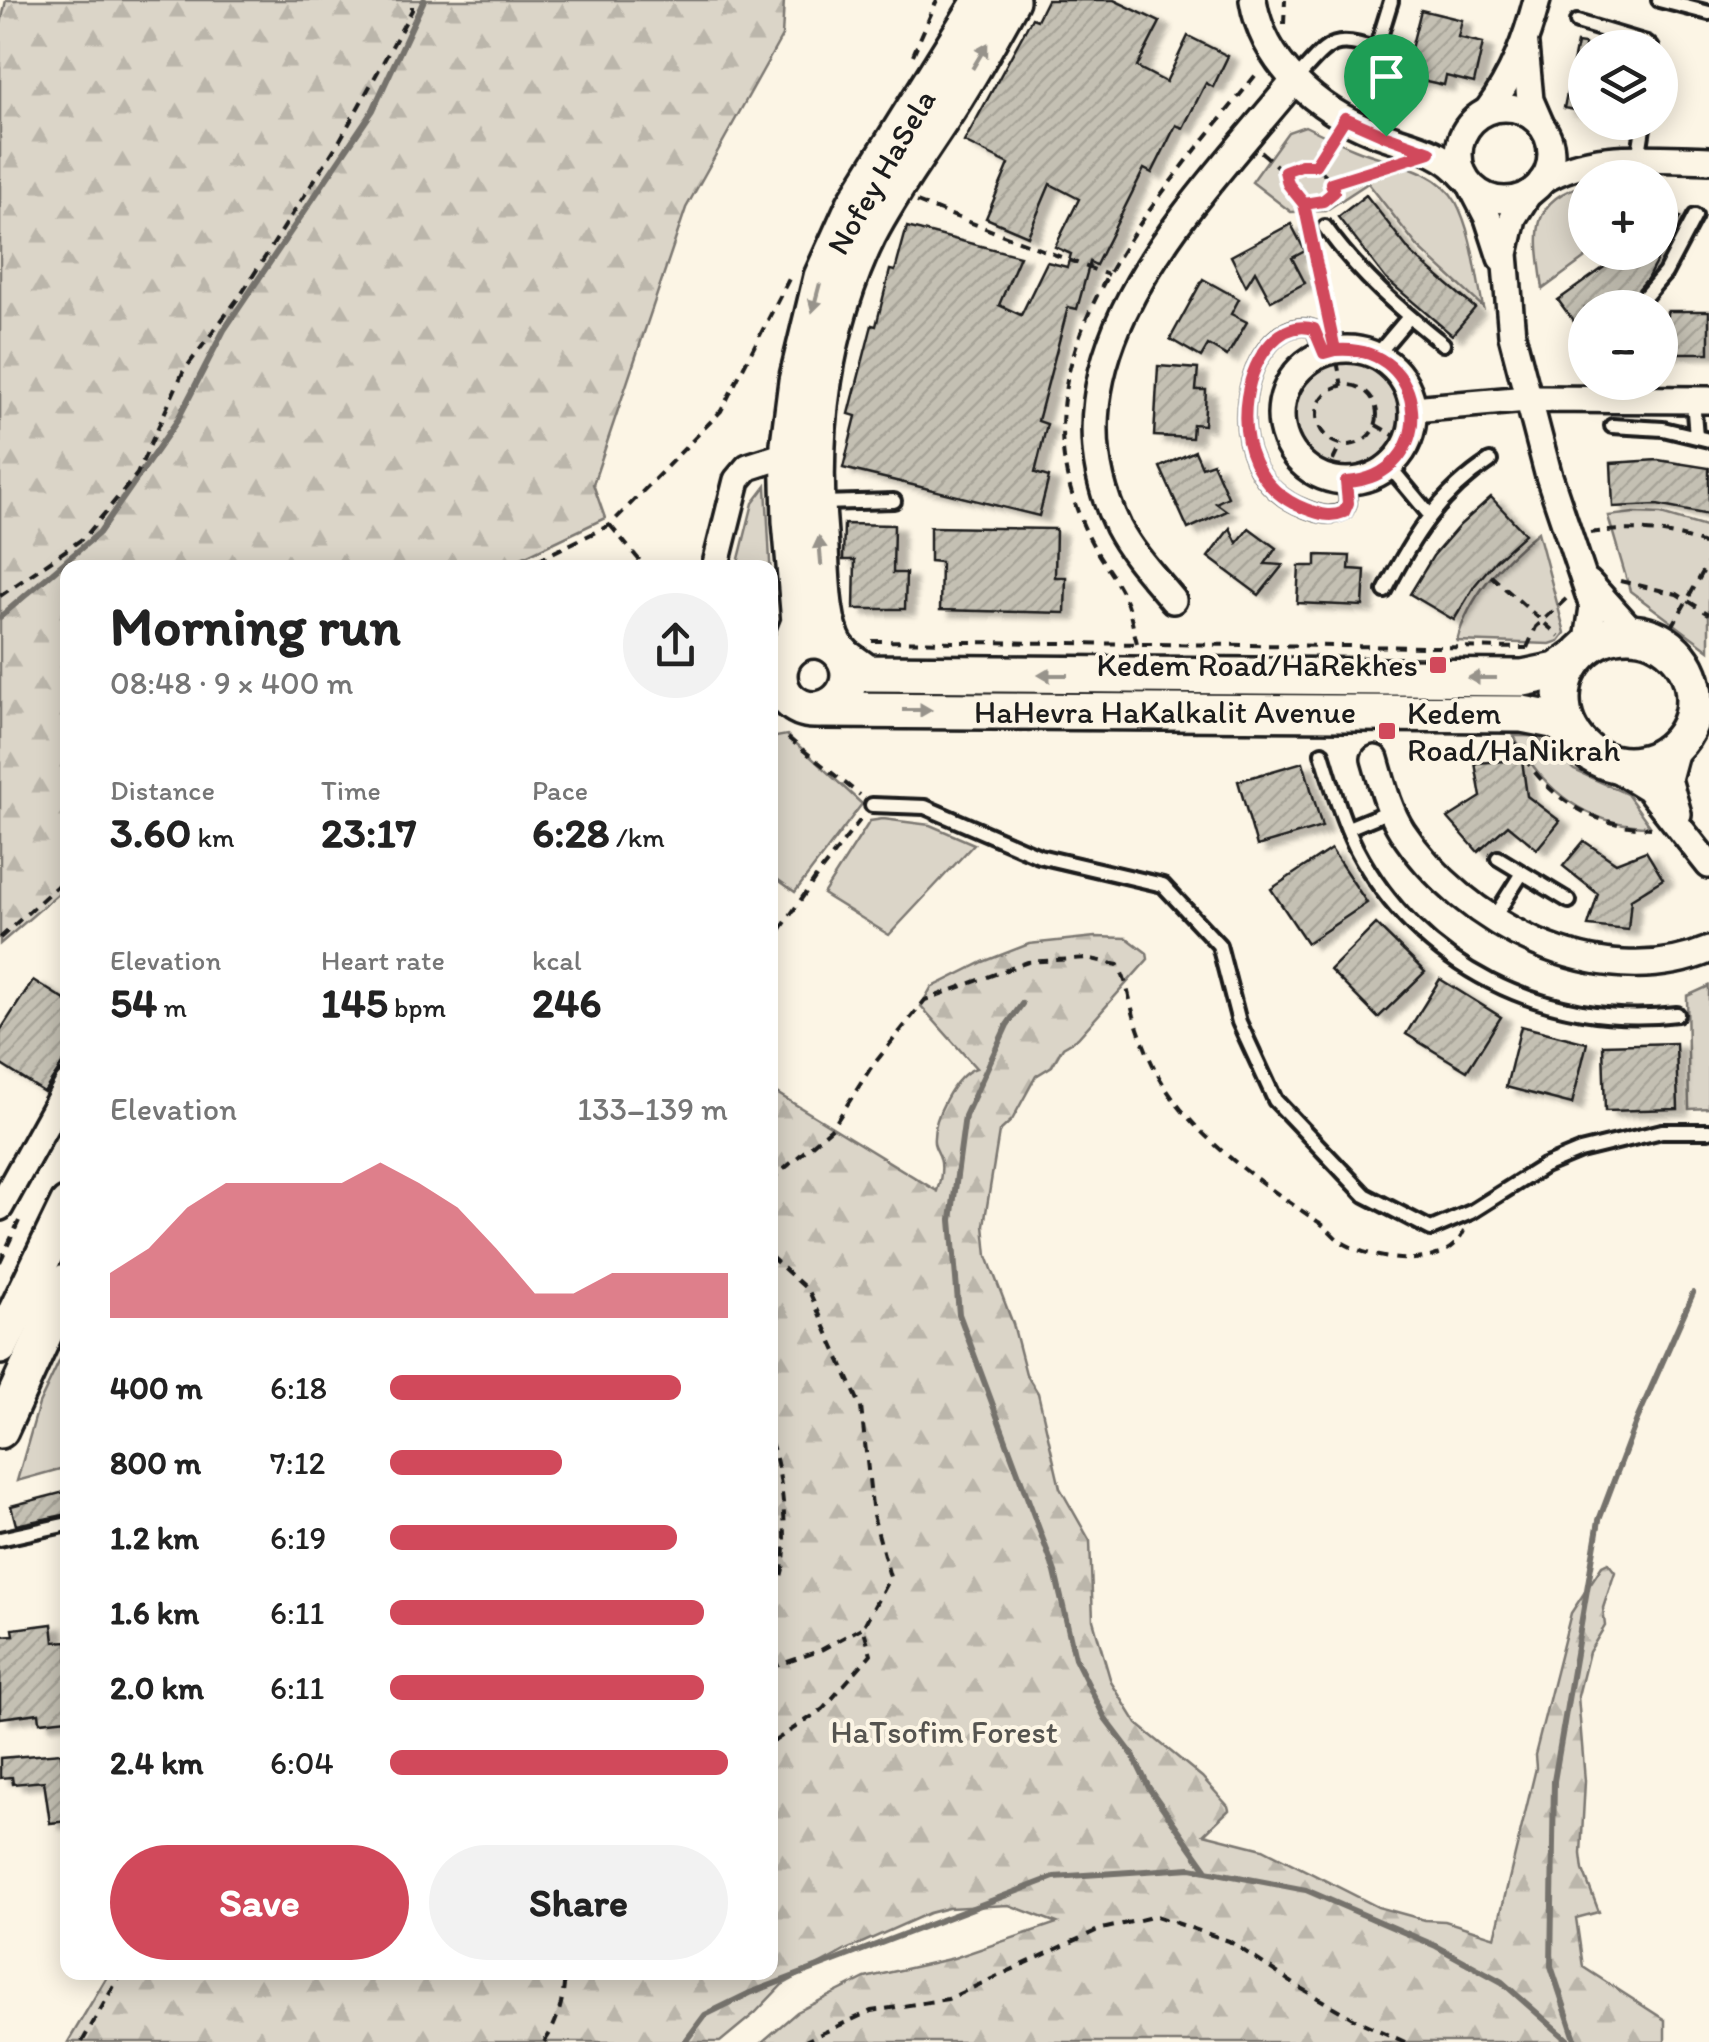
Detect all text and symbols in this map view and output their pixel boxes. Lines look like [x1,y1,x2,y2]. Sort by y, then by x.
map controls [1568,30,1678,400]
button: layers [1568,30,1678,140]
pin [1344,34,1429,137]
one-way arrow [970,42,988,70]
icon: arrive [1359,49,1414,104]
street label: Nofey HaSela [819,83,944,261]
button: + [1568,160,1678,270]
one-way arrow [808,283,824,314]
button: − [1568,290,1678,400]
one-way arrow [812,535,828,567]
text: Morning run [110,593,401,659]
button: share [623,593,728,698]
place label: Kedem Road/HaRekhes [1096,646,1418,684]
marker: Kedem Road/HaRekhes [1427,654,1449,676]
text: 08:48 · 9 × 400 m [110,664,354,702]
one-way arrow [1036,666,1068,682]
one-way arrow [1466,670,1498,686]
street label: HaHevra HaKalkalit Avenue [974,693,1356,731]
place label: Kedem Road/HaNikrah [1407,694,1620,769]
one-way arrow [902,702,934,718]
marker: Kedem Road/HaNikrah [1376,720,1398,742]
text: Distance [110,773,215,807]
text: Time [321,773,381,807]
text: Pace [532,773,588,807]
text: 3.60 [110,807,191,858]
text: 23:17 [321,807,417,858]
text: 6:28 [532,807,610,858]
text: km [191,820,235,854]
text: /km [610,820,665,854]
text: Elevation [110,943,221,977]
text: Heart rate [321,943,445,977]
text: kcal [532,943,582,977]
text: 54 [110,977,157,1028]
text: 145 [321,977,388,1028]
text: 246 [532,977,602,1028]
text: m [157,990,187,1024]
text: bpm [388,990,446,1024]
text: Elevation [110,1090,237,1128]
text: 133–139 m [577,1090,728,1128]
text: 400 m [110,1369,203,1407]
text: 6:18 [270,1369,327,1407]
text: 800 m [110,1444,201,1482]
text: 7:12 [270,1444,325,1482]
text: 1.2 km [110,1519,199,1557]
text: 6:19 [270,1519,326,1557]
text: 1.6 km [110,1594,199,1632]
text: 6:11 [270,1594,324,1632]
text: 2.0 km [110,1669,204,1707]
text: 6:11 [270,1669,324,1707]
park label: HaTsofim Forest [830,1713,1058,1751]
text: 2.4 km [110,1744,203,1782]
text: 6:04 [270,1744,334,1782]
button: Save [110,1845,409,1960]
button: Share [429,1845,728,1960]

